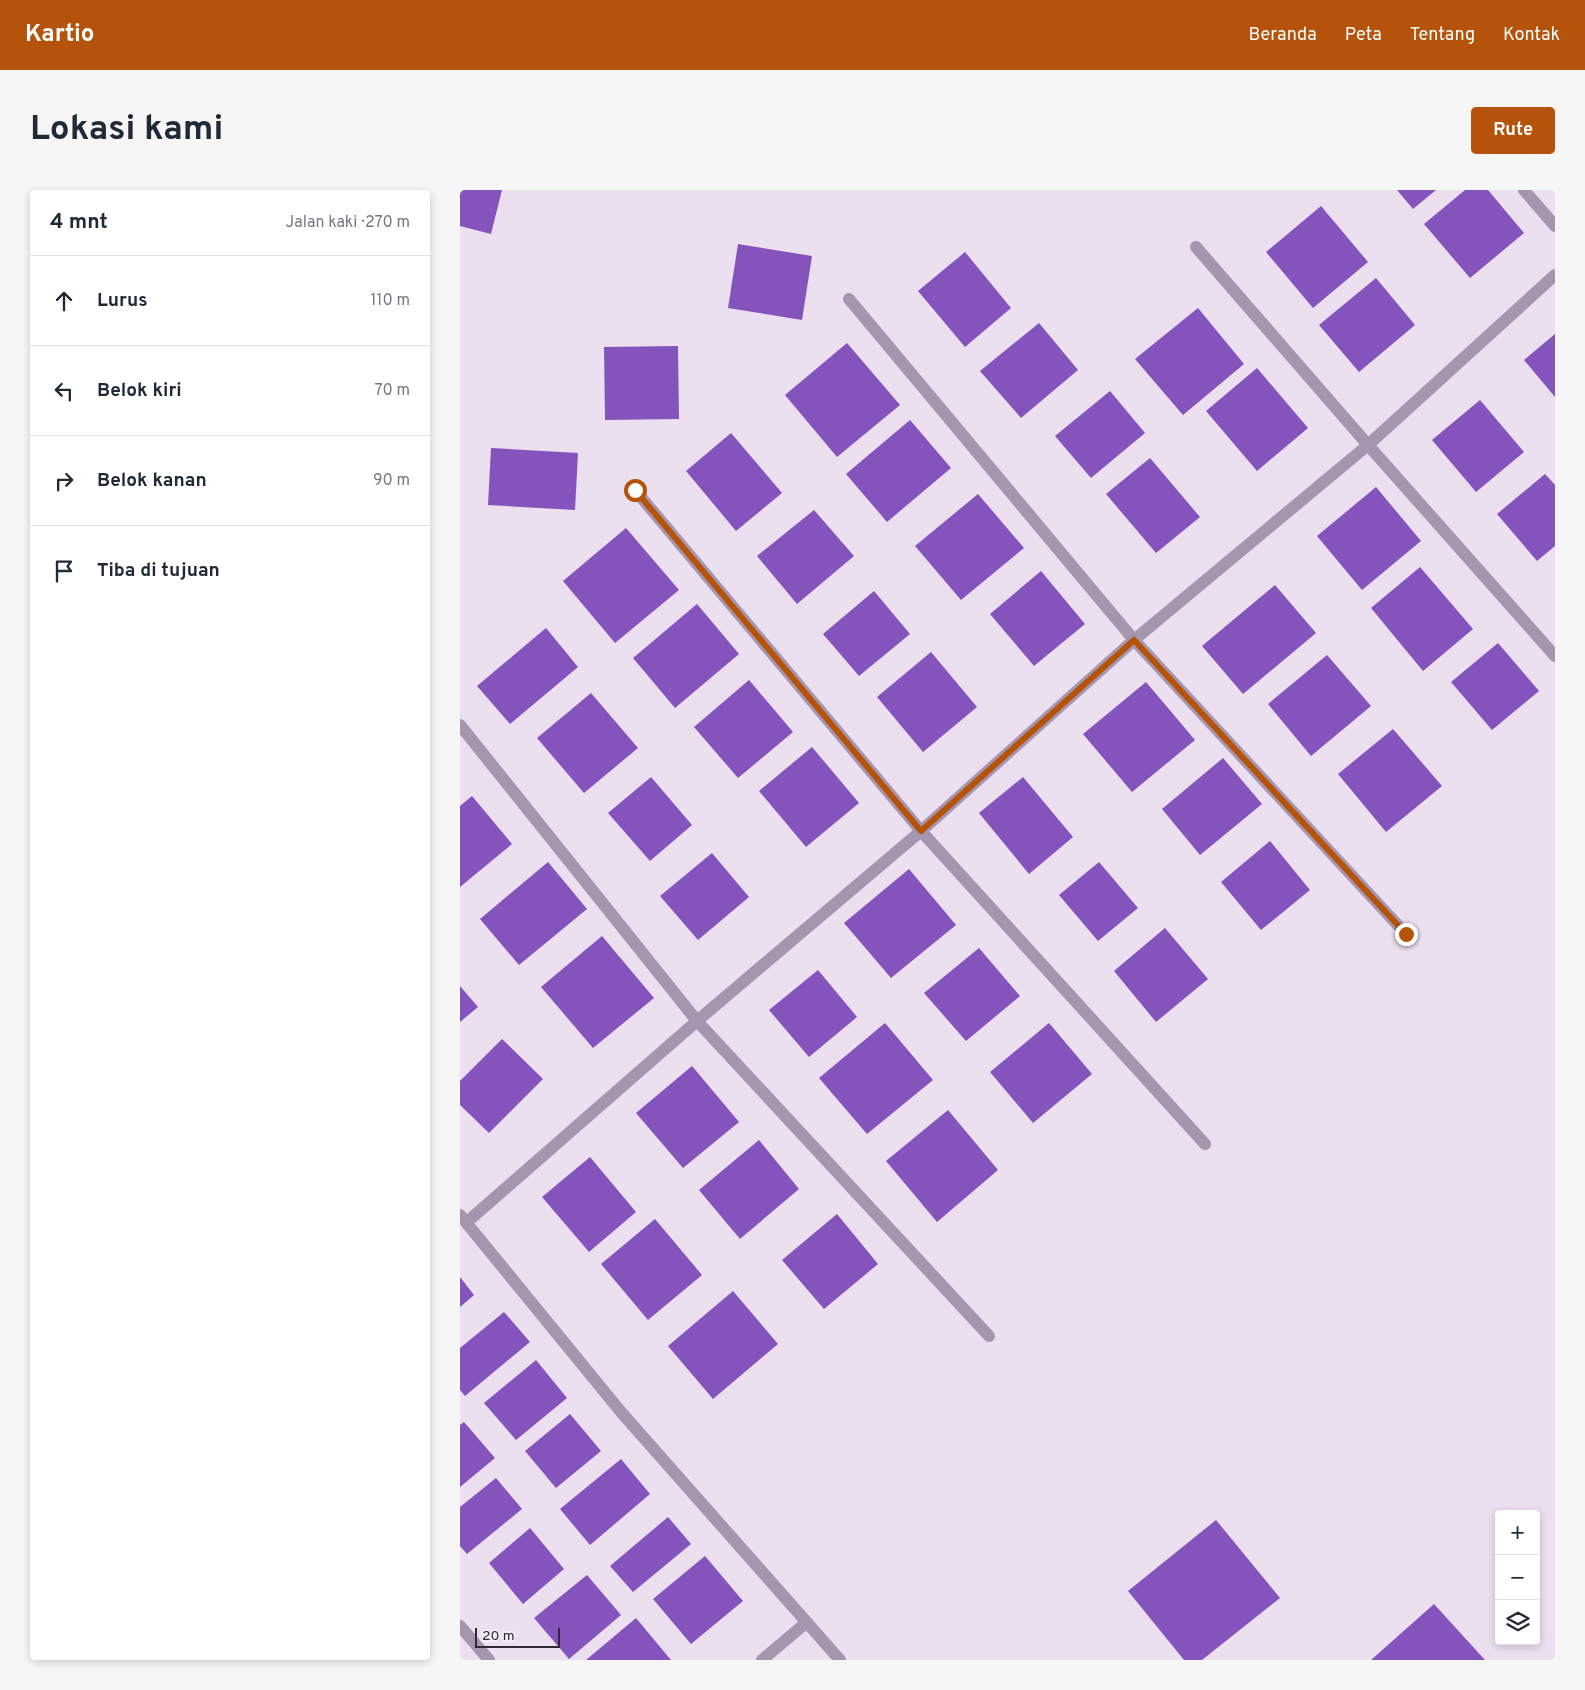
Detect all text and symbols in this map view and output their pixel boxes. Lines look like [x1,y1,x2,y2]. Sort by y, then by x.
text: Kartio [25,20,94,50]
text: Beranda [1248,24,1317,47]
text: Peta [1345,24,1382,47]
text: Tentang [1410,24,1475,47]
text: Kontak [1503,24,1560,47]
button: Rute [1471,107,1555,154]
text: Lokasi kami [30,108,223,152]
text: 4 mnt [50,209,108,236]
text: Jalan kaki · 270 m [286,213,410,233]
icon: ahead [50,287,78,315]
text: Lurus [97,289,148,313]
text: 110 m [370,291,410,311]
icon: left [50,377,78,405]
text: Belok kiri [97,379,182,403]
text: 70 m [375,381,410,401]
icon: right [50,467,78,495]
text: Belok kanan [97,469,207,493]
text: 90 m [373,471,410,491]
route start [624,479,647,502]
icon: arrive [50,557,78,585]
text: Tiba di tujuan [97,559,220,583]
route end [1395,923,1418,946]
map controls [1495,1510,1540,1645]
button: + [1495,1510,1540,1555]
button: − [1495,1555,1540,1600]
button: layers [1495,1600,1540,1645]
scale bar [475,1625,560,1648]
text: 20 m [482,1628,515,1645]

